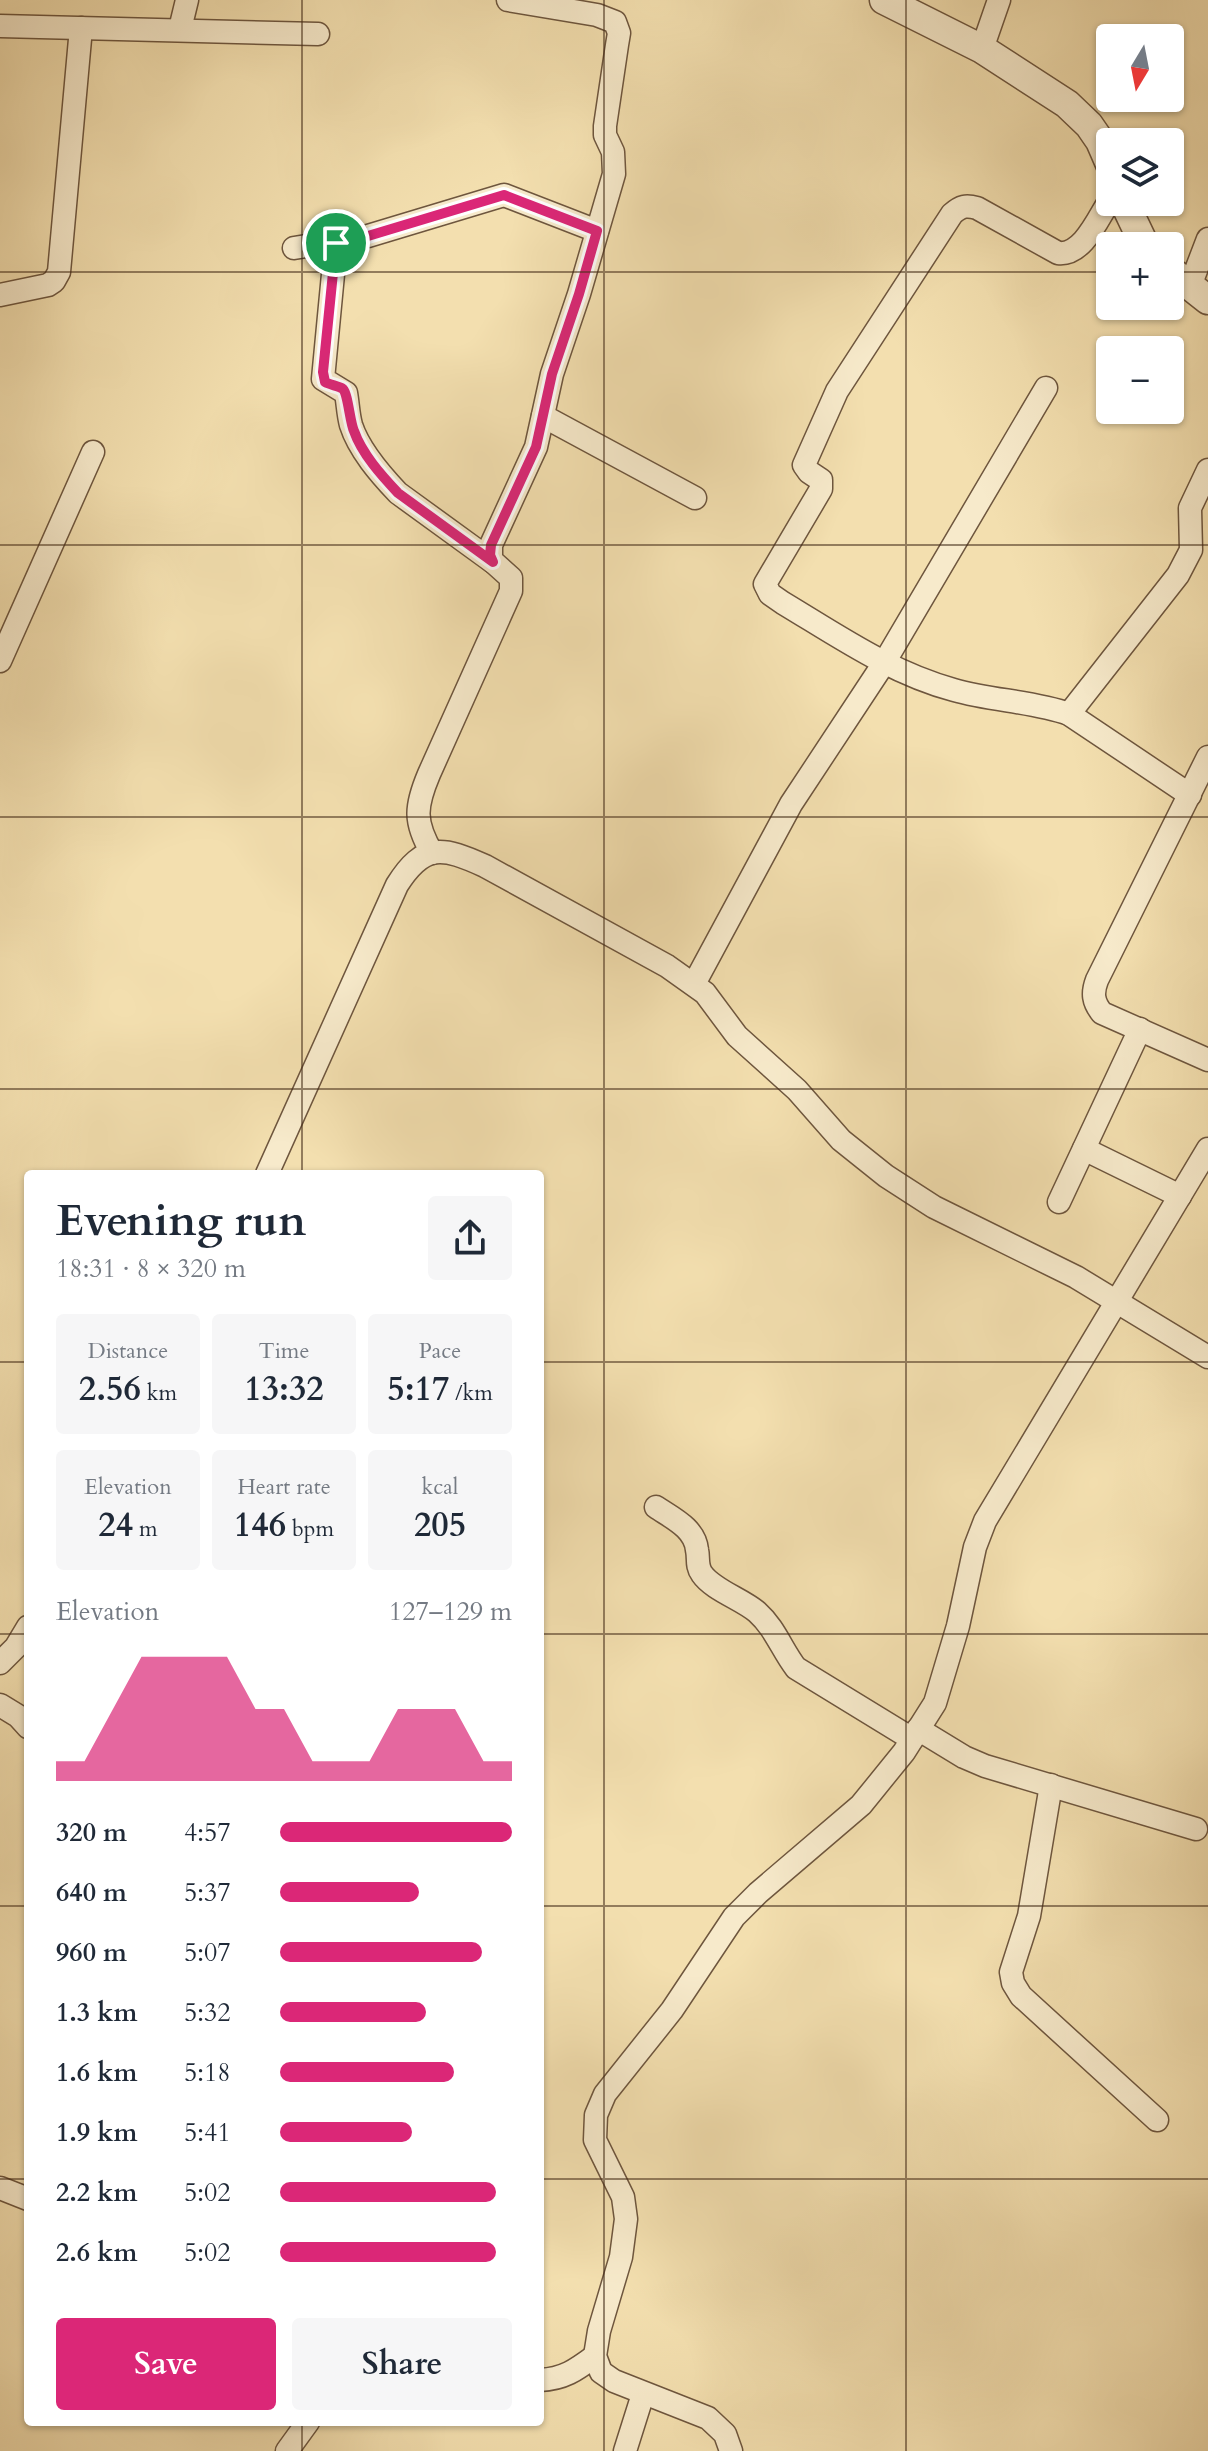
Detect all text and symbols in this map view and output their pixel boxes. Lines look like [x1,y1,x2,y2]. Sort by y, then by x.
north arrow [1096,24,1184,112]
map controls [1096,24,1184,424]
button: layers [1096,128,1184,216]
pin [302,209,370,277]
icon: arrive [314,221,358,265]
button: + [1096,232,1184,320]
button: − [1096,336,1184,424]
text: Evening run [56,1191,306,1251]
button: share [428,1196,512,1280]
text: 18:31 · 8 × 320 m [56,1251,246,1286]
text: Distance [88,1336,168,1366]
text: Time [259,1336,309,1366]
text: Pace [419,1336,461,1366]
text: 2.56 [79,1366,141,1412]
text: 13:32 [244,1366,324,1412]
text: 5:17 [387,1366,449,1412]
text: km [141,1378,177,1408]
text: /km [449,1378,493,1408]
text: Elevation [84,1472,172,1502]
text: Heart rate [237,1472,331,1502]
text: kcal [422,1472,458,1502]
text: 24 [98,1502,133,1548]
text: 146 [234,1502,286,1548]
text: 205 [414,1502,466,1548]
text: m [133,1514,158,1544]
text: bpm [286,1514,334,1544]
text: Elevation [56,1594,159,1629]
text: 127–129 m [389,1594,512,1629]
text: 320 m [56,1815,127,1850]
text: 4:57 [184,1815,231,1850]
text: 640 m [56,1875,127,1910]
text: 5:37 [184,1875,231,1910]
text: 960 m [56,1935,127,1970]
text: 5:07 [184,1935,231,1970]
text: 1.3 km [56,1995,137,2030]
text: 5:32 [184,1995,231,2030]
text: 1.6 km [56,2055,137,2090]
text: 5:18 [184,2055,231,2090]
text: 1.9 km [56,2115,137,2150]
text: 5:41 [184,2115,231,2150]
text: 2.2 km [56,2175,137,2210]
text: 5:02 [184,2175,231,2210]
text: 2.6 km [56,2235,137,2270]
text: 5:02 [184,2235,231,2270]
button: Save [56,2318,276,2410]
button: Share [292,2318,512,2410]

